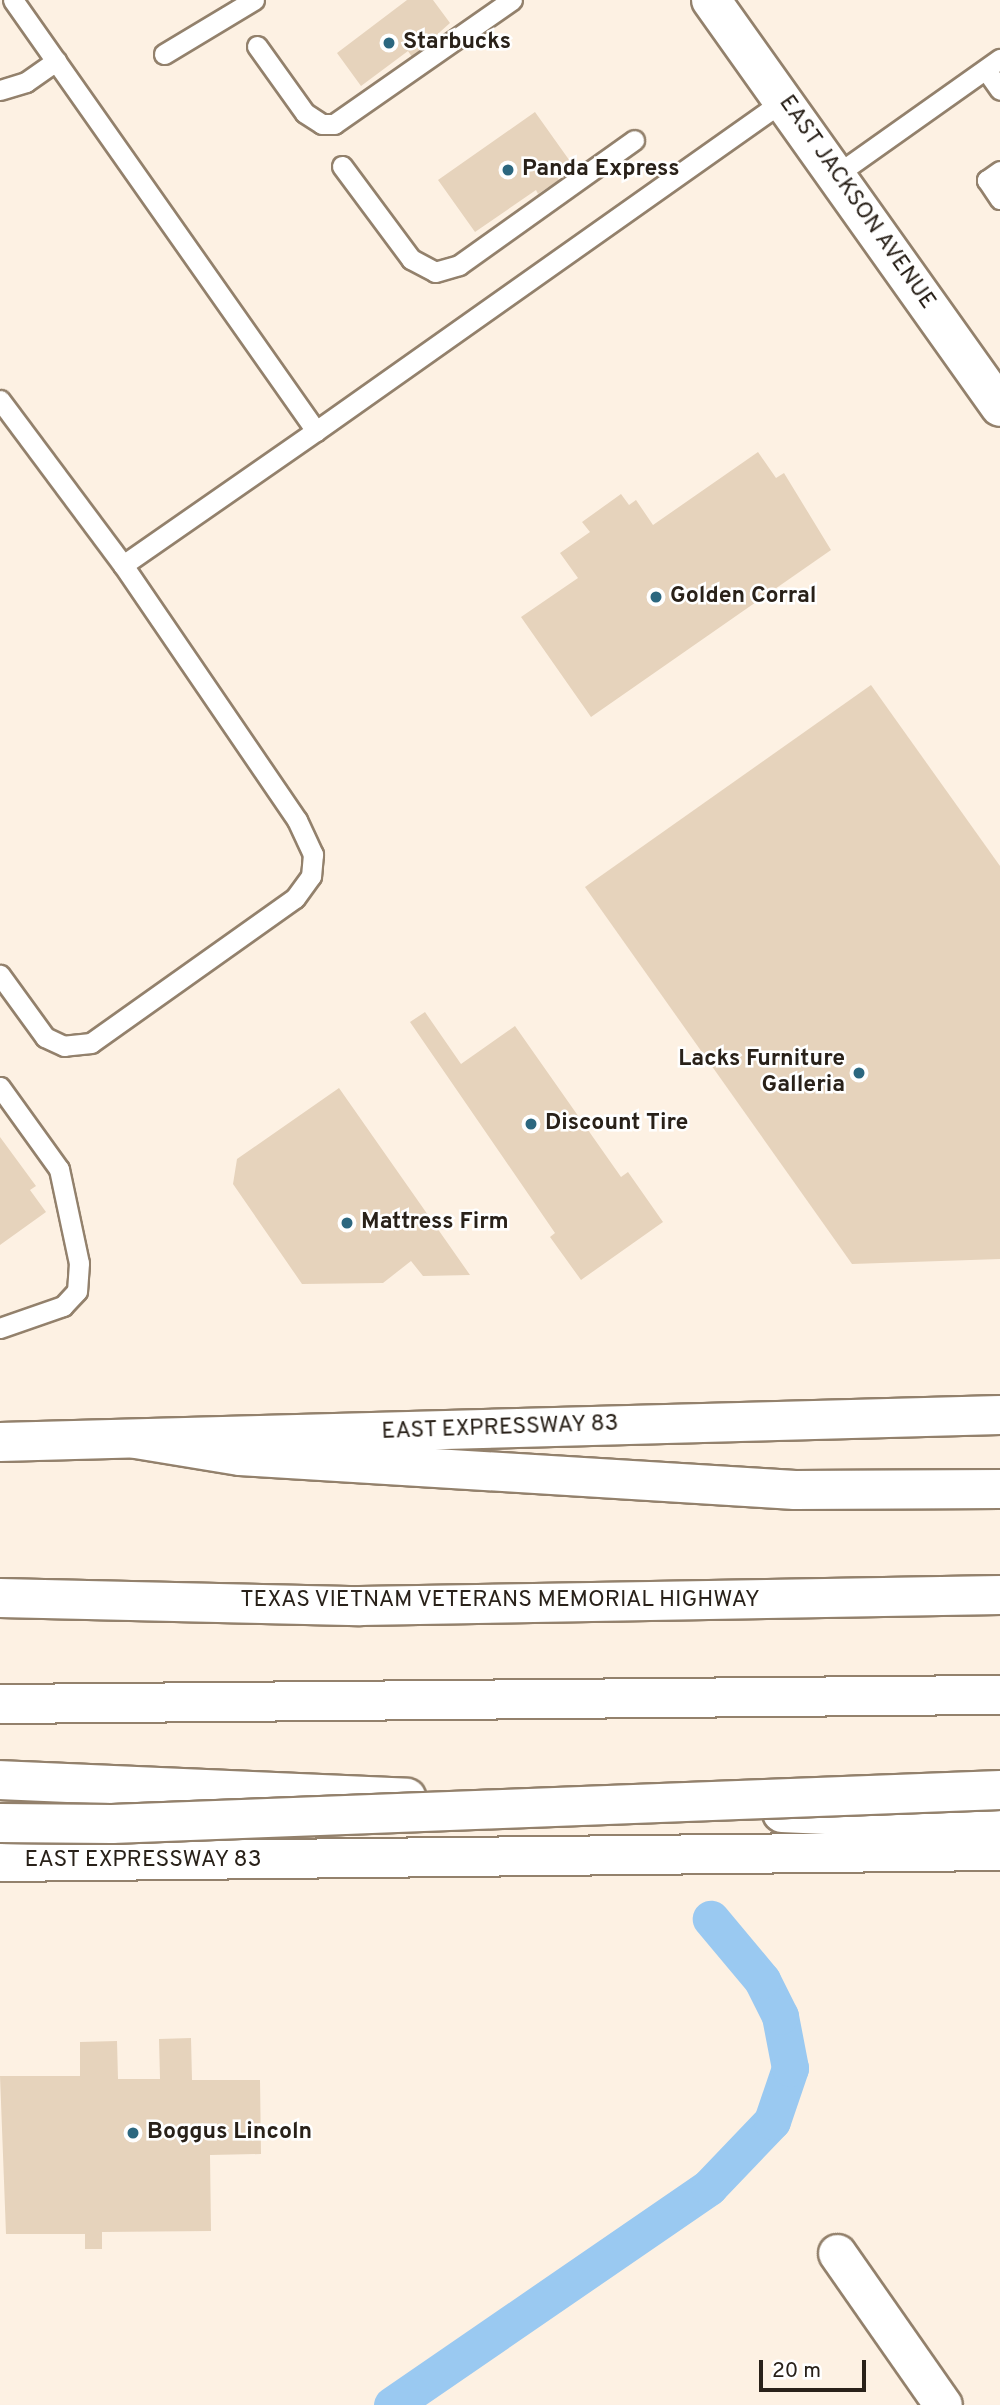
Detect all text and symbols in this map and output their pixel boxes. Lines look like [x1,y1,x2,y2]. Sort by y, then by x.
place label: Starbucks [403,29,511,57]
marker: Starbucks [381,35,397,51]
street label: EAST JACKSON AVENUE [771,90,941,316]
place label: Panda Express [522,156,680,184]
marker: Panda Express [500,162,516,178]
place label: Golden Corral [670,583,816,611]
marker: Golden Corral [648,589,664,605]
place label: Lacks Furniture Galleria [678,1046,845,1100]
marker: Lacks Furniture Galleria [851,1065,867,1081]
place label: Discount Tire [545,1110,688,1138]
marker: Discount Tire [523,1116,539,1132]
place label: Mattress Firm [361,1209,509,1237]
marker: Mattress Firm [339,1215,355,1231]
street label: EAST EXPRESSWAY 83 [380,1411,620,1447]
street label: TEXAS VIETNAM VETERANS MEMORIAL HIGHWAY [239,1587,761,1615]
street label: EAST EXPRESSWAY 83 [24,1847,262,1875]
place label: Boggus Lincoln [147,2119,312,2147]
marker: Boggus Lincoln [125,2125,141,2141]
scale bar [762,2346,869,2390]
text: 20 m [772,2358,821,2385]

